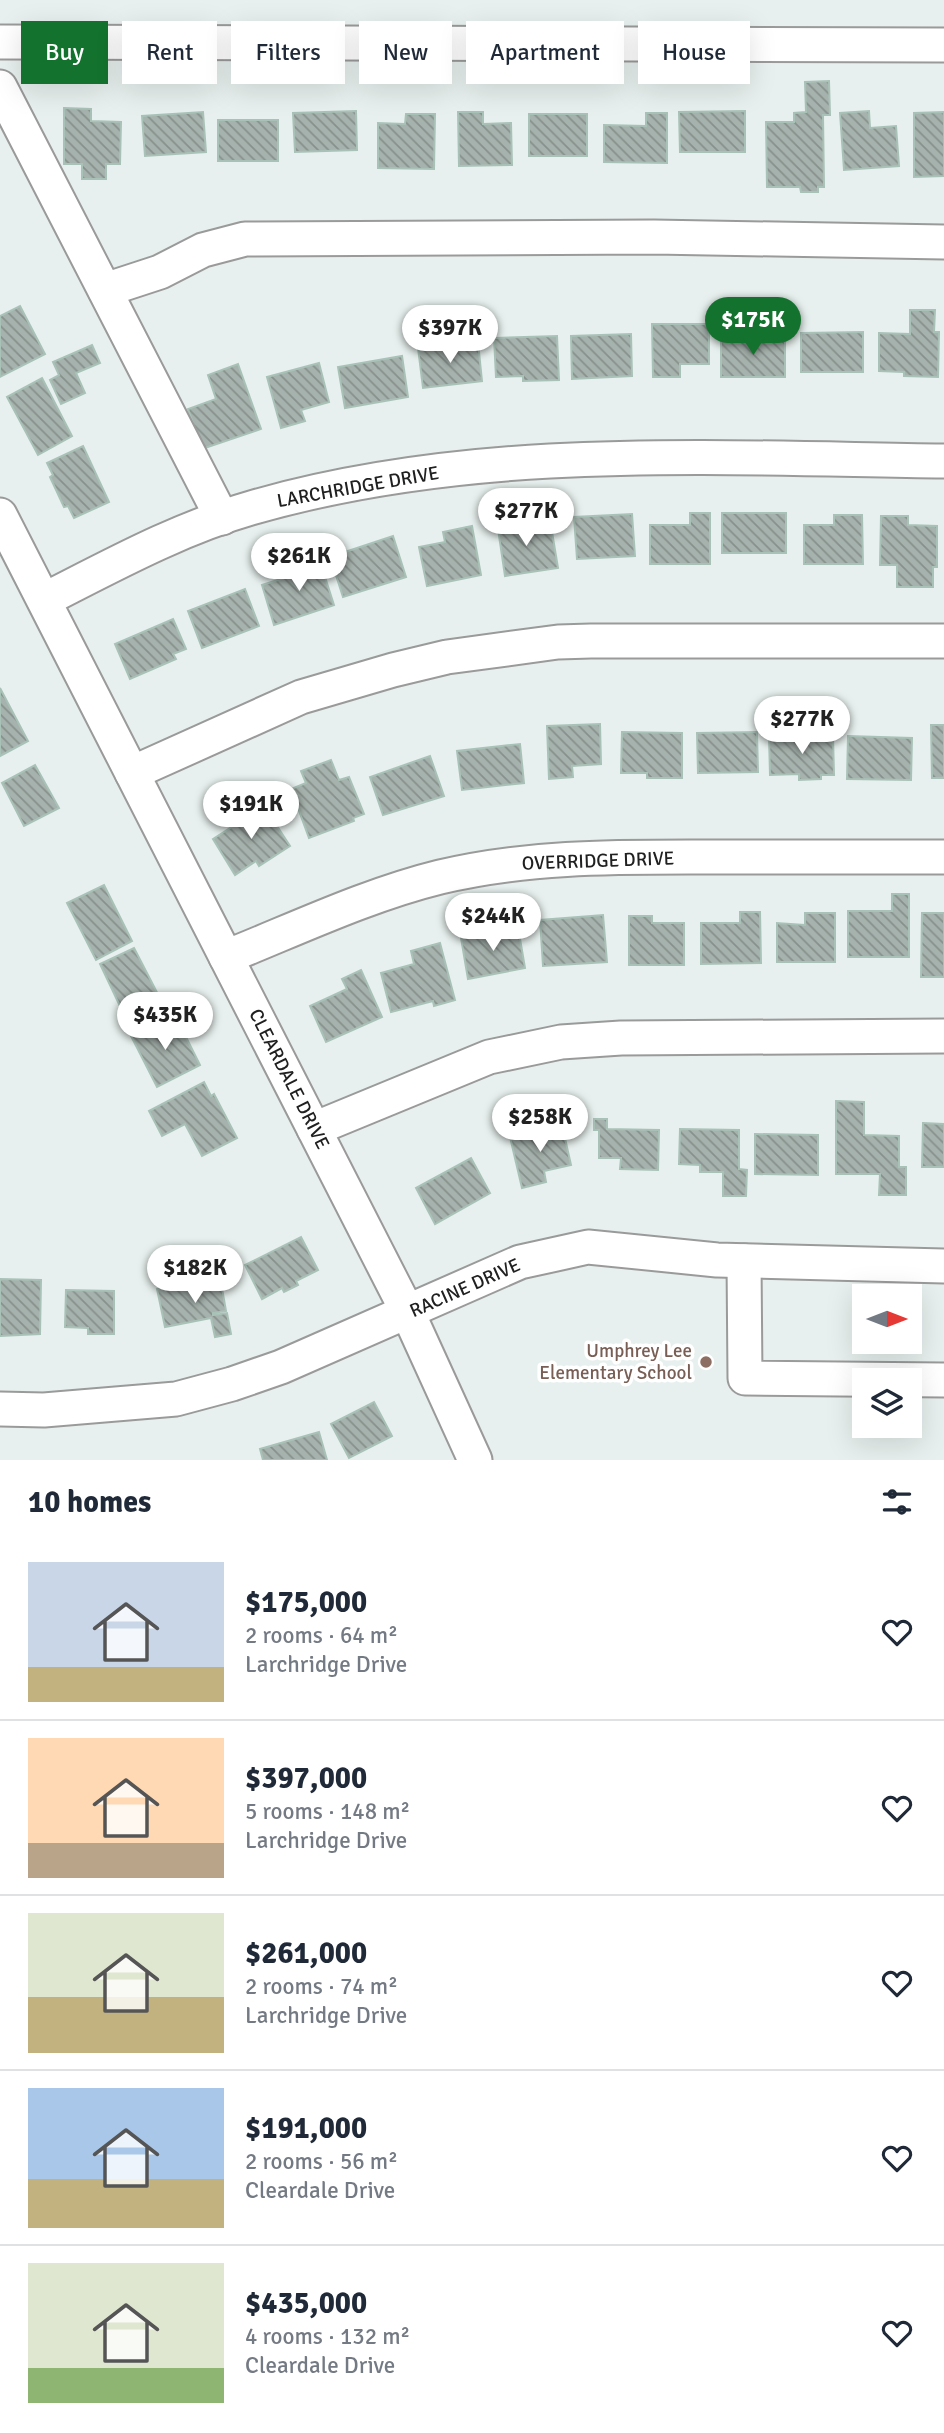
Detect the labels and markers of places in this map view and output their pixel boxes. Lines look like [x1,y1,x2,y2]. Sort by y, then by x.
pin: $175K [704,298,802,357]
pin: $397K [401,306,499,365]
pin: $277K [477,489,575,548]
pin: $261K [250,534,348,593]
pin: $277K [753,696,851,756]
pin: $191K [202,782,300,841]
pin: $244K [444,894,542,953]
pin: $435K [116,992,214,1052]
pin: $258K [491,1094,589,1154]
pin: $182K [146,1246,244,1305]
place label: Umphrey Lee Elementary School [539,1339,692,1385]
marker: Umphrey Lee Elementary School [698,1354,714,1370]

